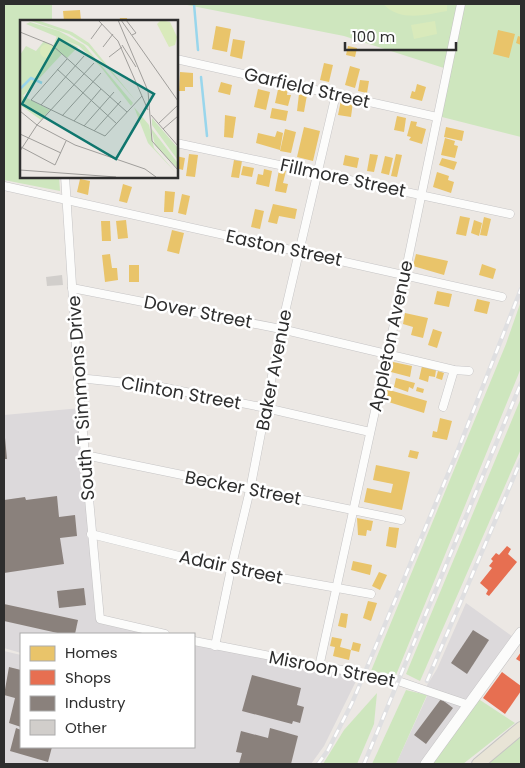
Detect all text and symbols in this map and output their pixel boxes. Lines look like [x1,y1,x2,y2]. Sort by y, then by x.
inset map [20,20,178,178]
scale bar [345,20,456,52]
text: 100 m [352,26,395,47]
street label: Garfield Street [242,61,373,114]
street label: Fillmore Street [278,152,408,203]
street label: Easton Street [224,223,344,272]
street label: Appleton Avenue [362,258,419,414]
street label: Dover Street [142,289,254,334]
street label: South T Simmons Drive [61,295,100,501]
street label: Baker Avenue [250,307,297,433]
street label: Clinton Street [119,370,243,415]
street label: Becker Street [183,464,303,511]
street label: Adair Street [177,543,285,590]
legend [20,633,195,748]
text: Homes [65,642,118,663]
street label: Misroon Street [267,644,397,693]
text: Shops [65,667,111,688]
text: Industry [65,692,126,713]
text: Other [65,717,107,738]

